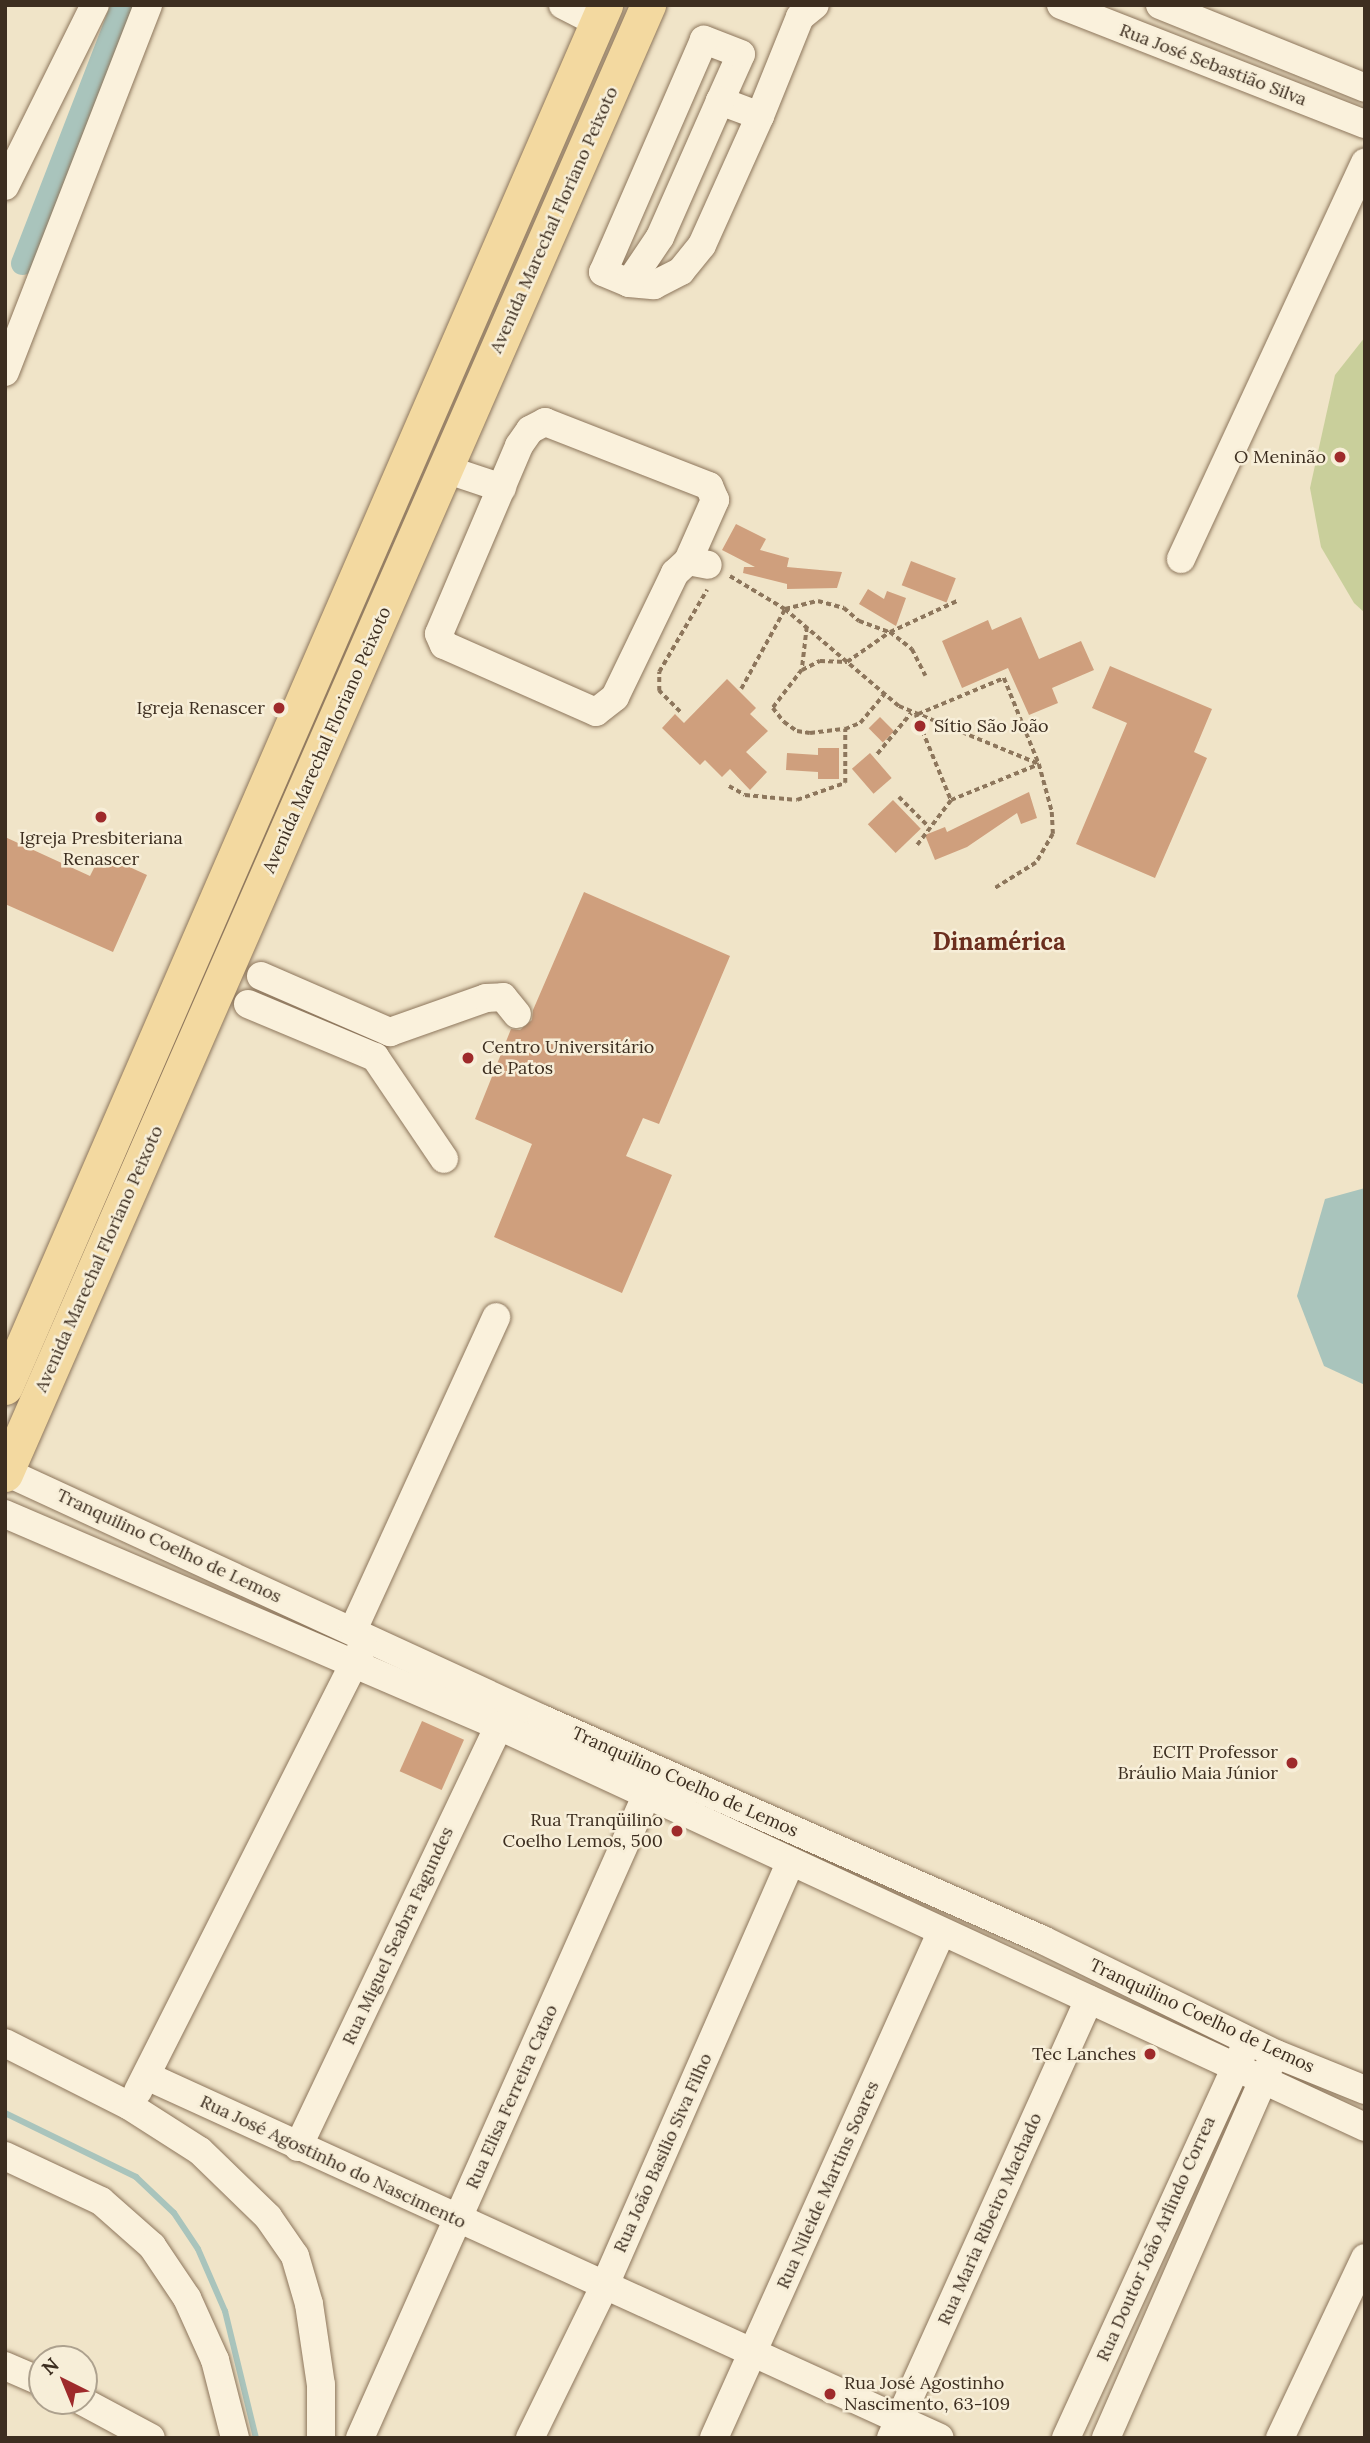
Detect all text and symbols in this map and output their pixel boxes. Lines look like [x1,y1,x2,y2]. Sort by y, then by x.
street label: Rua José Sebastião Silva [1116,19,1310,111]
street label: Avenida Marechal Floriano Peixoto [485,83,623,357]
place label: O Meninão [1234,446,1326,468]
marker: O Meninão [1332,449,1348,465]
street label: Avenida Marechal Floriano Peixoto [258,603,396,877]
place label: Igreja Renascer [137,697,265,719]
marker: Igreja Renascer [271,700,287,716]
place label: Sítio São João [934,715,1048,737]
marker: Sítio São João [912,718,928,734]
marker: Igreja Presbiteriana Renascer [93,809,109,825]
place label: Igreja Presbiteriana Renascer [19,828,183,870]
district label: Dinamérica [932,928,1066,956]
place label: Centro Universitário de Patos [482,1037,654,1080]
marker: Centro Universitário de Patos [460,1050,476,1066]
street label: Avenida Marechal Floriano Peixoto [30,1122,168,1396]
street label: Tranquilino Coelho de Lemos [53,1484,285,1608]
street label: Tranquilino Coelho de Lemos [568,1722,802,1842]
place label: ECIT Professor Bráulio Maia Júnior [1117,1742,1278,1784]
marker: ECIT Professor Bráulio Maia Júnior [1284,1755,1300,1771]
place label: Rua Tranqüilino Coelho Lemos, 500 [503,1810,663,1853]
marker: Rua Tranqüilino Coelho Lemos, 500 [669,1823,685,1839]
street label: Rua Miguel Seabra Fagundes [338,1824,458,2048]
street label: Tranquilino Coelho de Lemos [1086,1954,1318,2078]
street label: Rua Elisa Ferreira Catao [462,2002,562,2192]
place label: Tec Lanches [1032,2043,1136,2065]
marker: Tec Lanches [1142,2046,1158,2062]
street label: Rua João Basilio Siva Filho [609,2050,717,2256]
street label: Rua Nileide Martins Soares [772,2078,884,2292]
street label: Rua José Agostinho do Nascimento [197,2091,469,2233]
street label: Rua Maria Ribeiro Machado [933,2110,1047,2328]
street label: Rua Doutor João Arlindo Correa [1092,2113,1220,2365]
north arrow [28,2345,98,2415]
text: N [36,2352,64,2380]
place label: Rua José Agostinho Nascimento, 63-109 [844,2373,1010,2416]
marker: Rua José Agostinho Nascimento, 63-109 [822,2386,838,2402]

